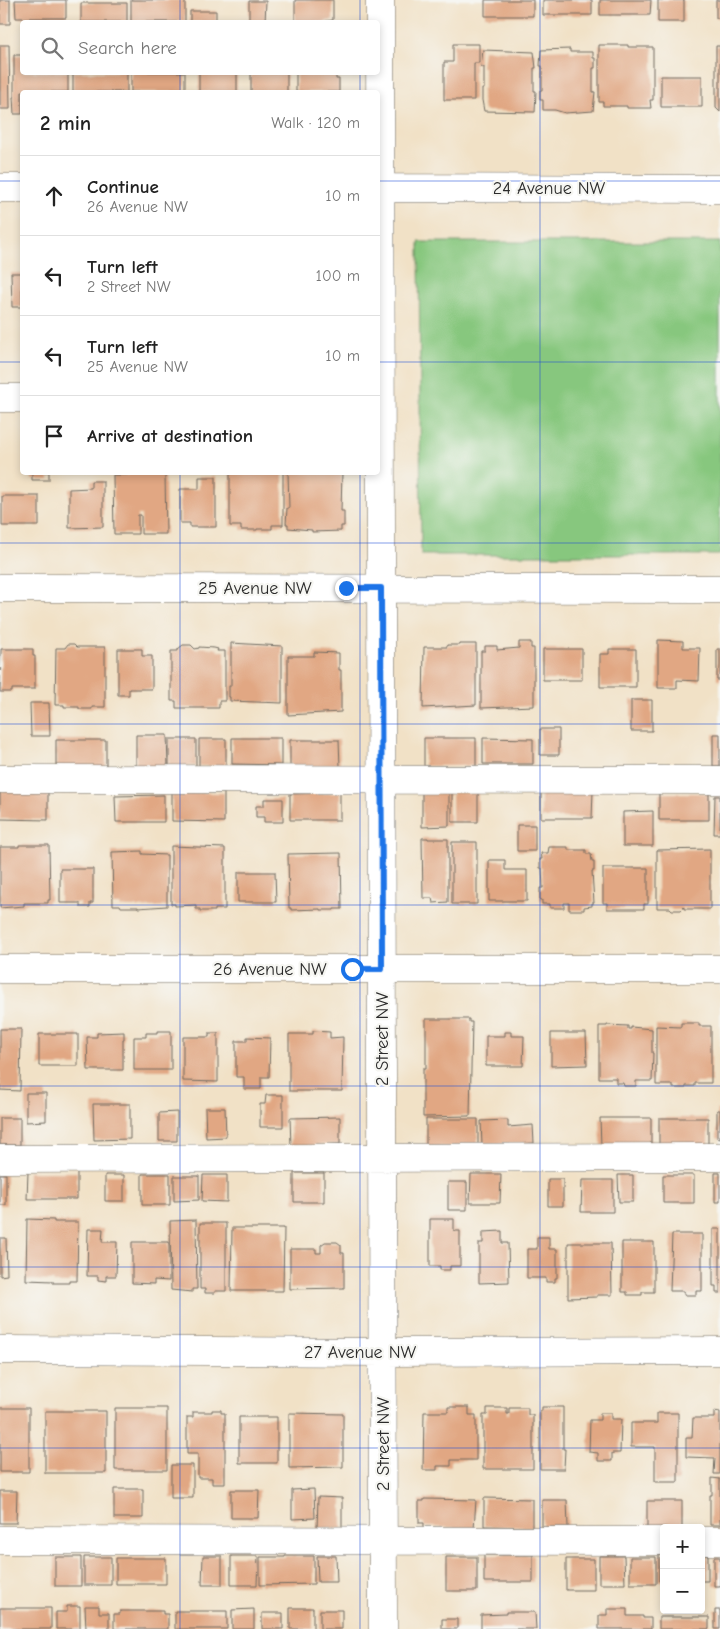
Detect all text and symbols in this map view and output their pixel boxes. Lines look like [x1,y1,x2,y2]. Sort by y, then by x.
search box [20,20,380,75]
icon: search [38,34,66,62]
text: Search here [78,37,177,59]
text: 2 min [40,111,91,135]
text: Walk · 120 m [271,114,360,132]
text: Continue [87,176,159,198]
street label: 24 Avenue NW [493,178,606,199]
icon: ahead [40,182,68,210]
text: 10 m [325,187,360,205]
text: 26 Avenue NW [87,198,188,216]
text: Turn left [87,256,158,278]
icon: left [40,262,68,290]
text: 100 m [316,267,360,285]
text: 2 Street NW [87,278,171,296]
text: Turn left [87,336,158,358]
icon: left [40,342,68,370]
text: 10 m [325,347,360,365]
text: 25 Avenue NW [87,358,188,376]
icon: arrive [40,422,68,450]
text: Arrive at destination [87,425,253,447]
route end [335,577,358,600]
street label: 25 Avenue NW [198,578,312,599]
route start [341,958,364,981]
street label: 26 Avenue NW [213,959,327,980]
street label: 2 Street NW [372,992,393,1086]
street label: 27 Avenue NW [304,1342,416,1363]
street label: 2 Street NW [373,1397,394,1491]
map controls [660,1524,705,1614]
button: + [660,1524,705,1569]
button: − [660,1569,705,1614]

